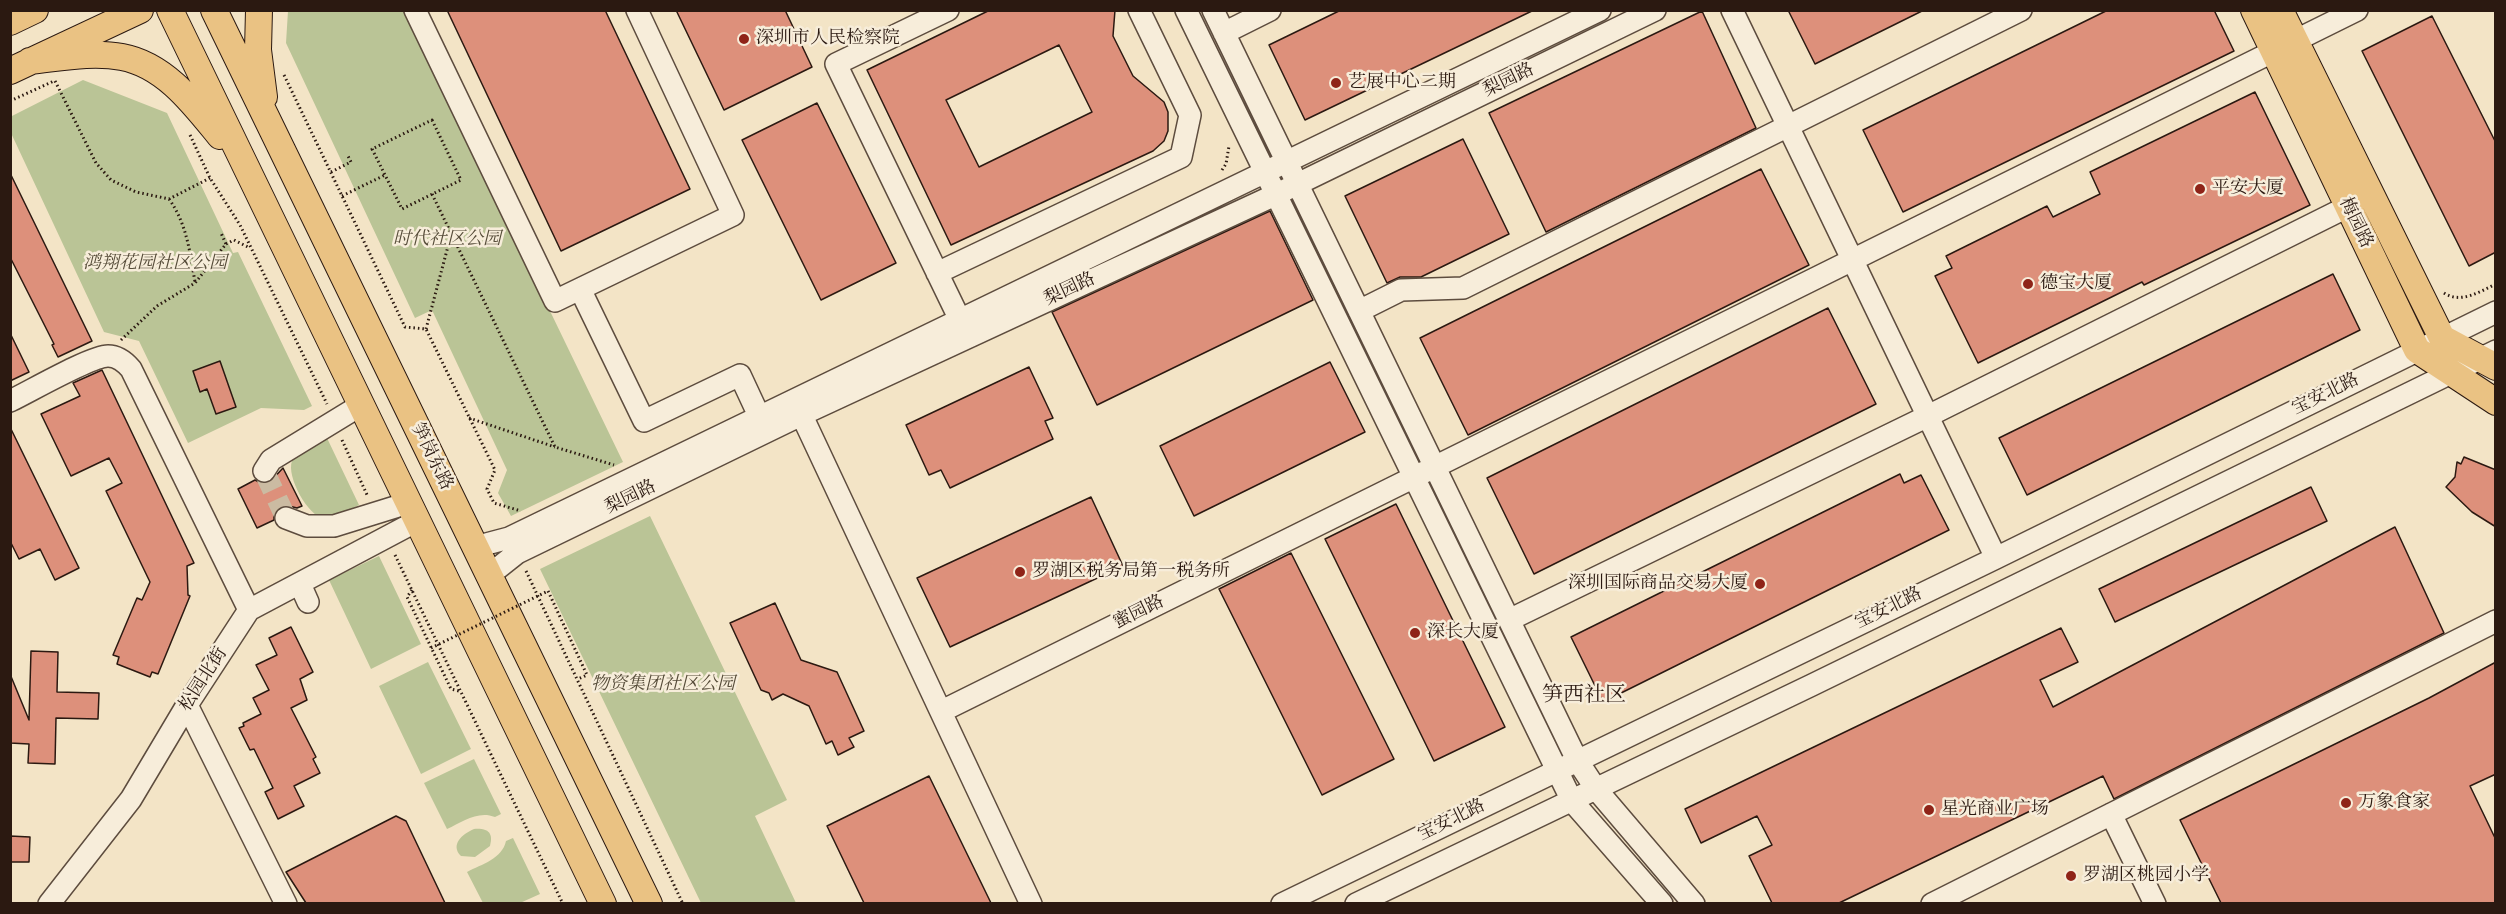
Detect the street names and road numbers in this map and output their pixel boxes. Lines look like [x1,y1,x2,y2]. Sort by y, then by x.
street label: 梨园路 [1480,59,1538,103]
street label: 梅园路 [2333,194,2377,252]
street label: 梨园路 [1041,269,1099,311]
street label: 宝安北路 [2289,370,2363,420]
street label: 笋岗东路 [406,420,456,494]
street label: 梨园路 [602,476,660,520]
street label: 宝安北路 [1852,584,1926,634]
street label: 蜜园路 [1110,591,1168,635]
street label: 松园北街 [175,644,233,716]
street label: 宝安北路 [1415,796,1489,846]

